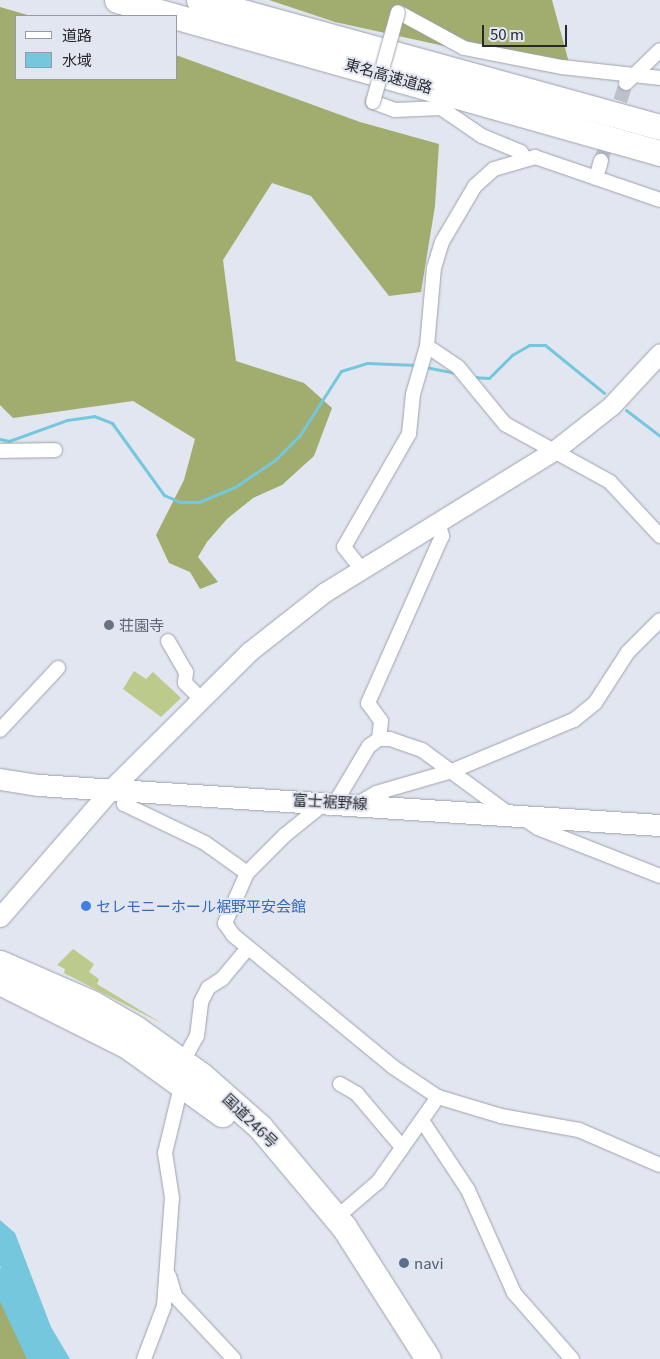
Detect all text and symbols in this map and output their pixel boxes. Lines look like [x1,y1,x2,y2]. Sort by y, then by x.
legend [15,15,178,80]
scale bar [485,15,570,47]
text: 50 m [490,23,524,44]
text: 道路 [62,24,92,45]
text: 水域 [62,49,92,70]
street label: 東名高速道路 [343,54,435,96]
place label: 荘園寺 [119,616,164,634]
marker: 荘園寺 [103,619,115,631]
street label: 富士裾野線 [292,790,368,812]
place label: セレモニーホール裾野平安会館 [96,897,306,915]
marker: セレモニーホール裾野平安会館 [80,900,92,912]
street label: 国道246号 [220,1089,282,1151]
place label: navi [414,1254,444,1272]
marker: navi [398,1257,410,1269]

